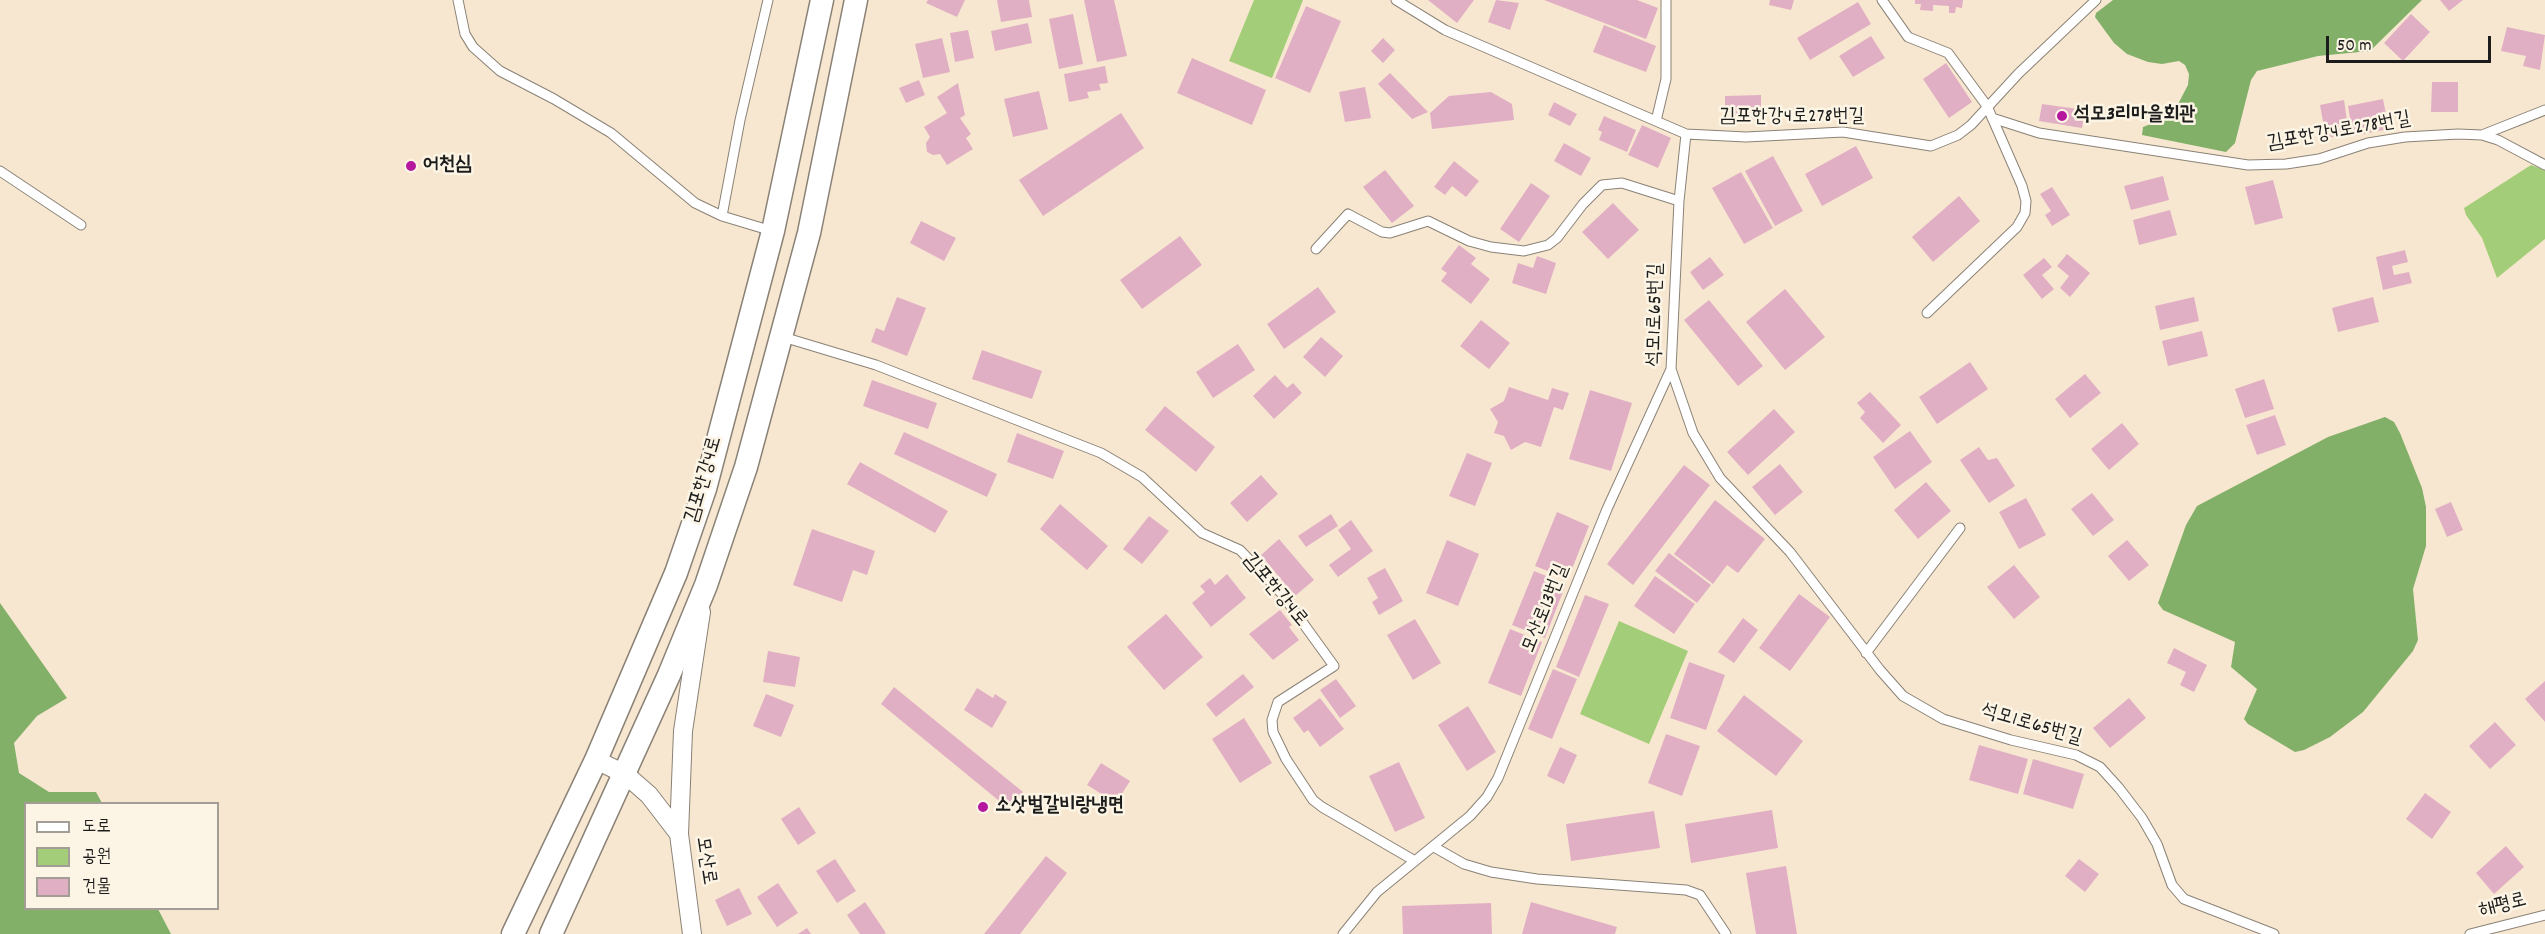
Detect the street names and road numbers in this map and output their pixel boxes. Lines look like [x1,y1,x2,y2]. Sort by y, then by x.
street label: 김포한강4로278번길 [1719,106,1865,130]
street label: 김포한강4로278번길 [2265,109,2413,157]
street label: 석모1로65번길 [1644,263,1670,367]
street label: 김포한강4로 [681,434,729,526]
street label: 김포한강4로 [1236,549,1312,633]
street label: 모산로13번길 [1518,561,1576,657]
street label: 석모1로65번길 [1978,700,2084,752]
street label: 모산로 [688,835,720,887]
street label: 해평로 [2477,890,2529,924]

